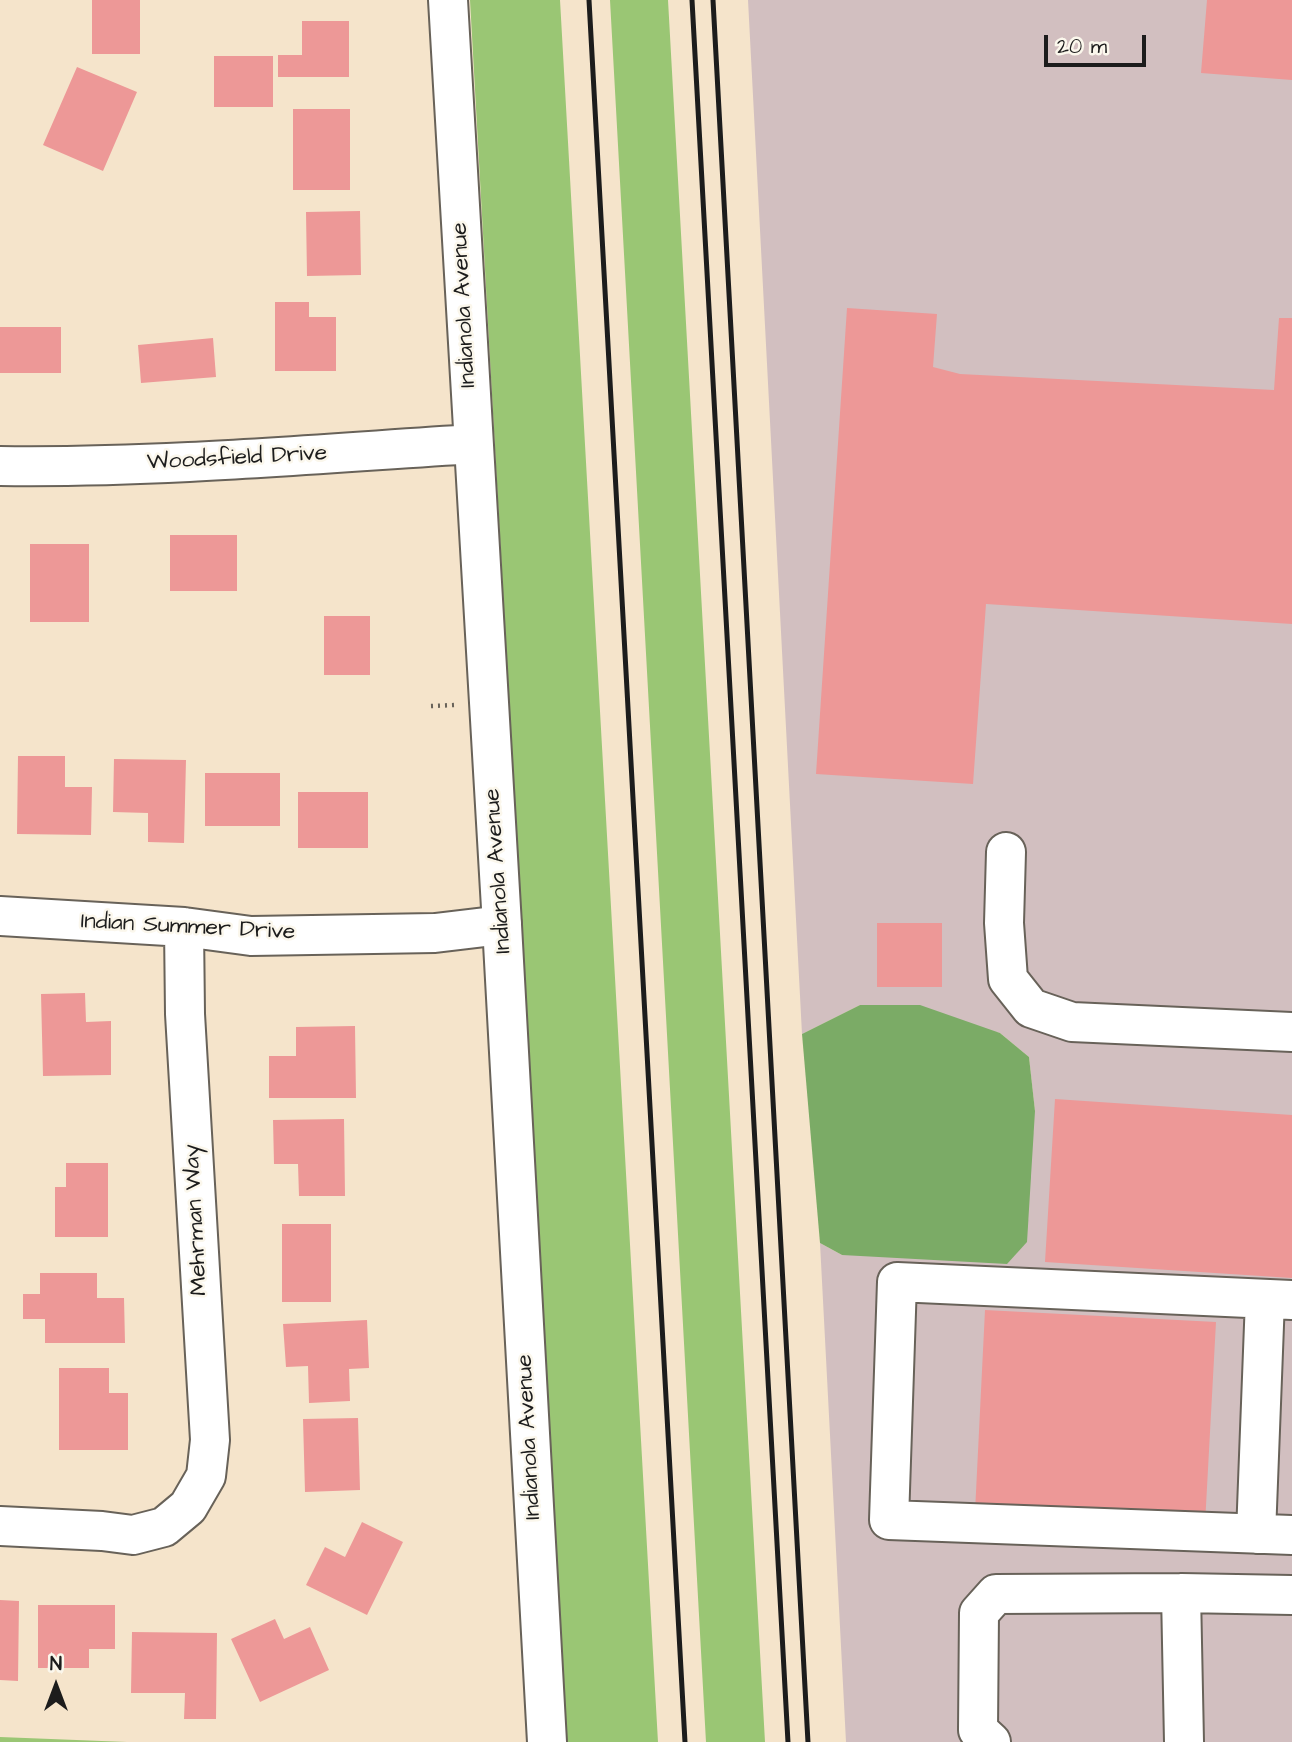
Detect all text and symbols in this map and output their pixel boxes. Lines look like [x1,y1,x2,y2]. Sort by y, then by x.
scale bar [1047,21,1148,65]
text: 20 m [1057,32,1107,61]
street label: Indianola Avenue [447,222,483,388]
street label: Woodsfield Drive [146,440,328,478]
street label: Indianola Avenue [479,787,519,955]
street label: Indian Summer Drive [80,909,296,947]
street label: Mehrman Way [179,1143,215,1297]
street label: Indianola Avenue [512,1354,548,1520]
north arrow [21,1651,91,1721]
text: N [50,1651,62,1678]

